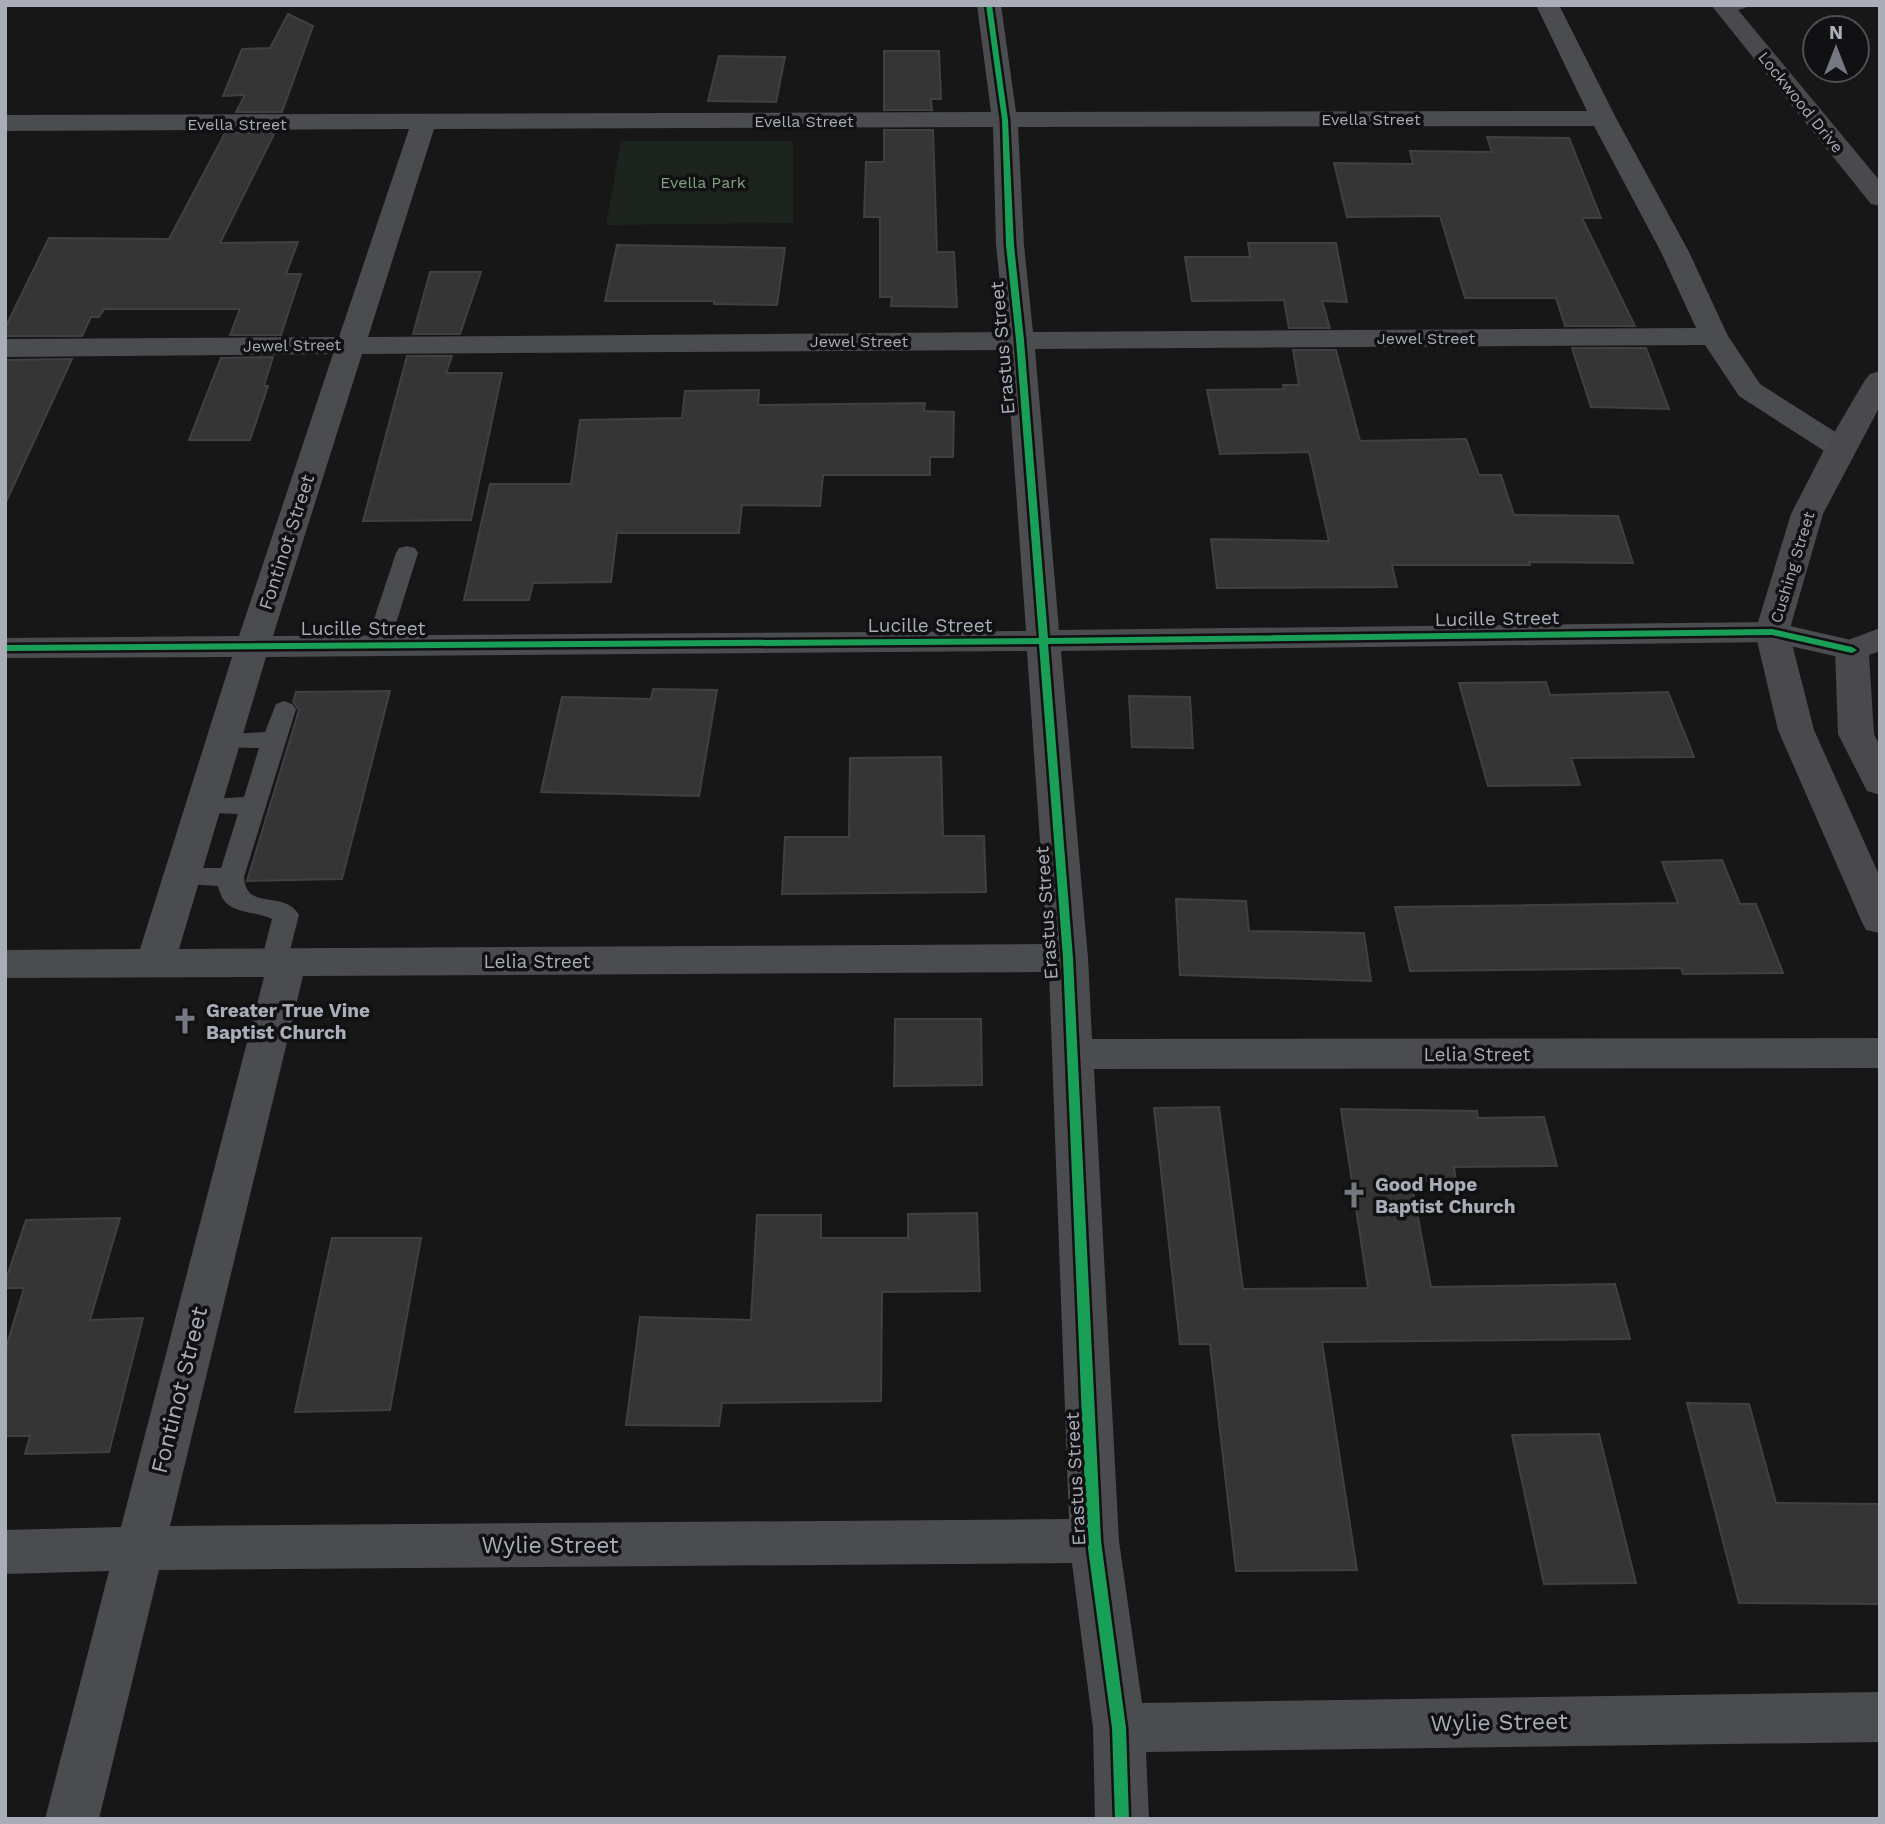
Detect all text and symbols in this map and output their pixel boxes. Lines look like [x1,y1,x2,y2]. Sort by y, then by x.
north arrow [1801,14,1871,84]
text: N [1829,21,1843,44]
street label: Lockwood Drive [1754,48,1847,157]
street label: Evella Street [1321,110,1421,129]
street label: Evella Street [754,112,854,131]
street label: Evella Street [187,115,287,134]
park label: Evella Park [660,173,746,192]
street label: Erastus Street [985,280,1020,416]
street label: Jewel Street [1377,329,1475,348]
street label: Jewel Street [810,332,908,351]
street label: Jewel Street [243,335,342,356]
street label: Fontinot Street [254,471,319,613]
street label: Cushing Street [1767,509,1819,625]
street label: Lucille Street [1434,606,1560,631]
street label: Lucille Street [868,614,992,637]
street label: Lucille Street [301,617,425,640]
street label: Erastus Street [1030,845,1063,980]
street label: Lelia Street [484,950,590,973]
place label: Greater True Vine Baptist Church [206,999,370,1044]
church icon: Greater True Vine Baptist Church [170,1006,200,1036]
street label: Lelia Street [1424,1043,1530,1066]
place label: Good Hope Baptist Church [1375,1173,1516,1218]
church icon: Good Hope Baptist Church [1339,1180,1369,1210]
street label: Fontinot Street [146,1304,213,1476]
street label: Erastus Street [1061,1412,1090,1546]
street label: Wylie Street [481,1532,619,1559]
street label: Wylie Street [1430,1708,1568,1737]

